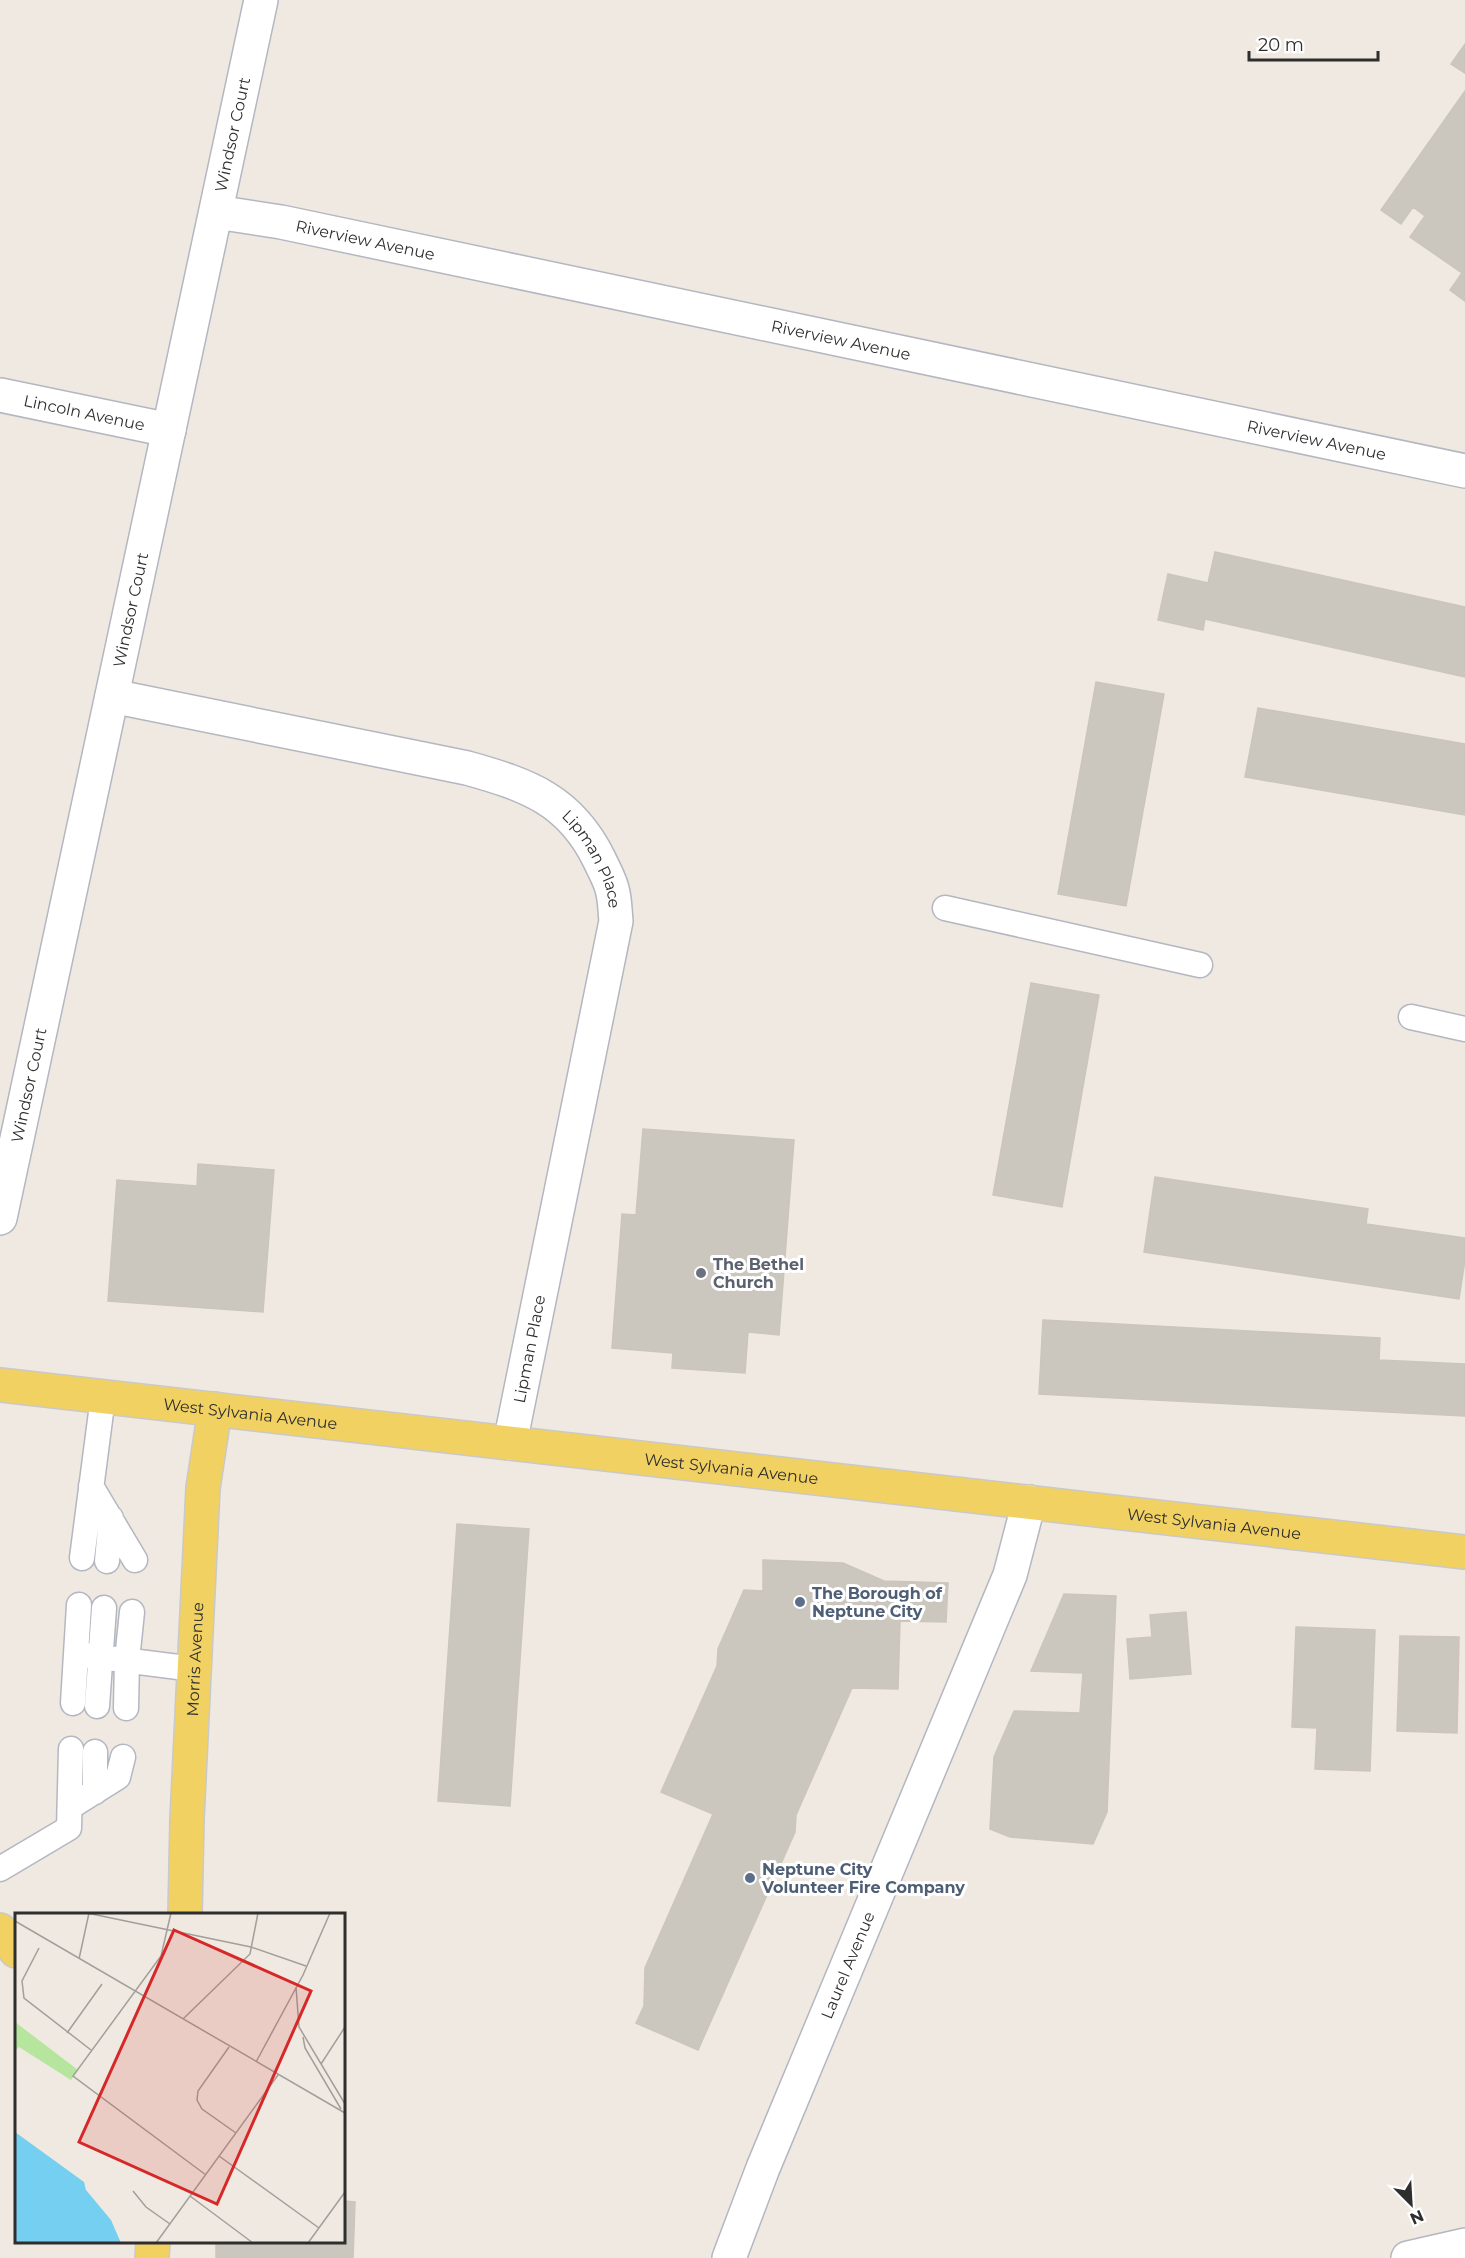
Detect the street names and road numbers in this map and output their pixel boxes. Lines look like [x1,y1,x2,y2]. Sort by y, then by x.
street label: Windsor Court [211,75,254,194]
street label: Riverview Avenue [294,216,437,264]
street label: Riverview Avenue [770,316,912,364]
street label: Lincoln Avenue [22,391,146,435]
street label: Riverview Avenue [1245,416,1388,464]
street label: Windsor Court [109,550,152,669]
street label: Lipman Place [558,806,624,909]
street label: Windsor Court [7,1025,51,1144]
street label: Lipman Place [510,1293,549,1405]
street label: West Sylvania Avenue [162,1395,338,1433]
street label: West Sylvania Avenue [643,1450,819,1488]
street label: West Sylvania Avenue [1126,1505,1302,1543]
street label: Morris Avenue [183,1601,207,1717]
street label: Laurel Avenue [817,1909,879,2022]

